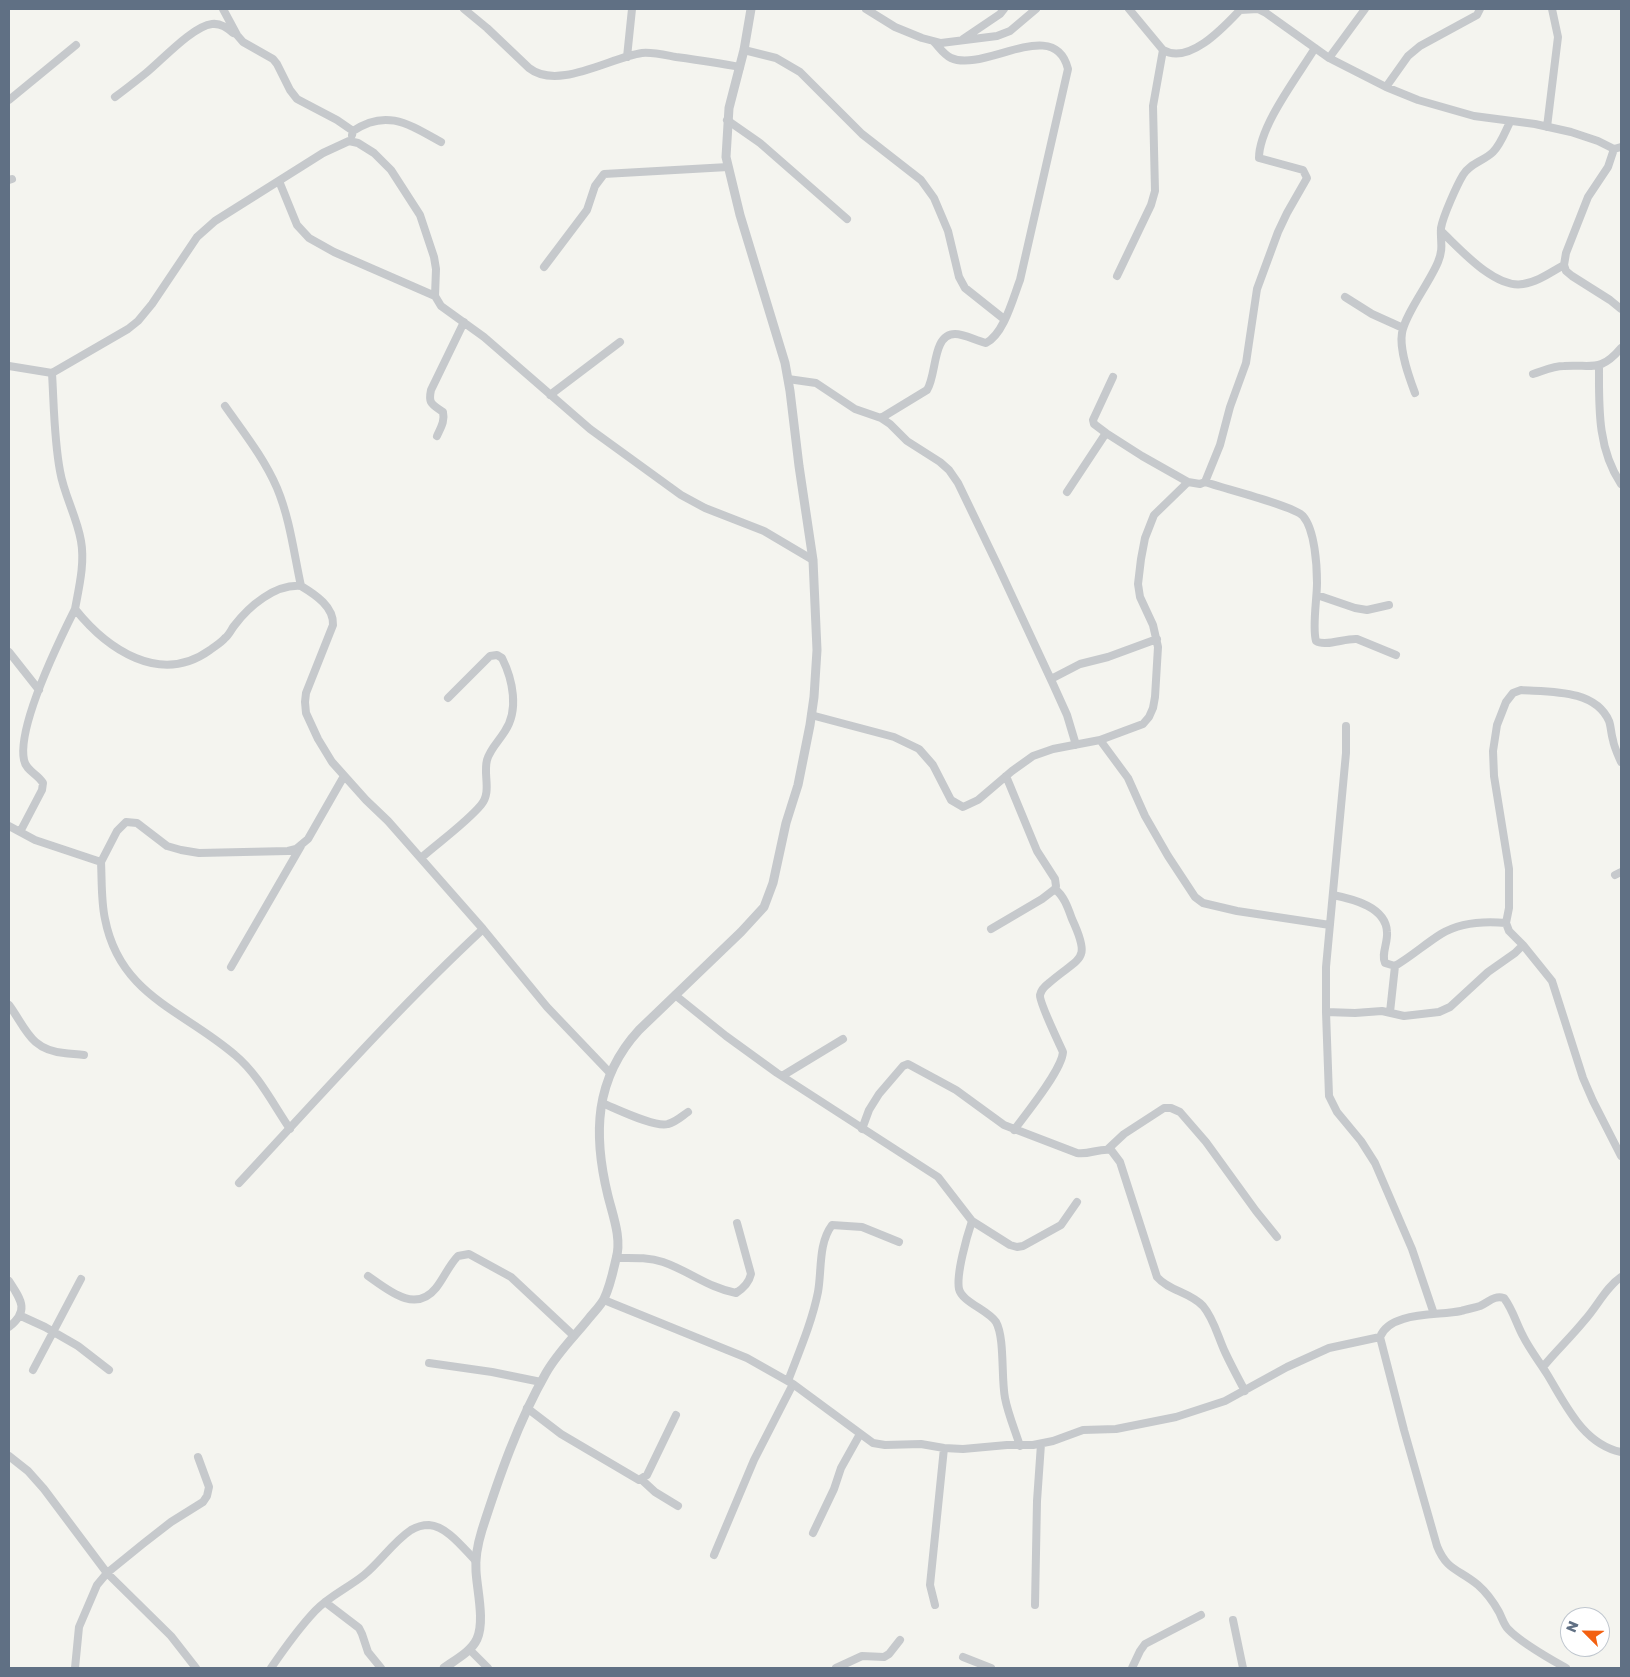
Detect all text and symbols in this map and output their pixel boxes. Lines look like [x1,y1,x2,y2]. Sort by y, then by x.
north arrow [1560,1607,1610,1657]
text: N [1562,1618,1582,1635]

